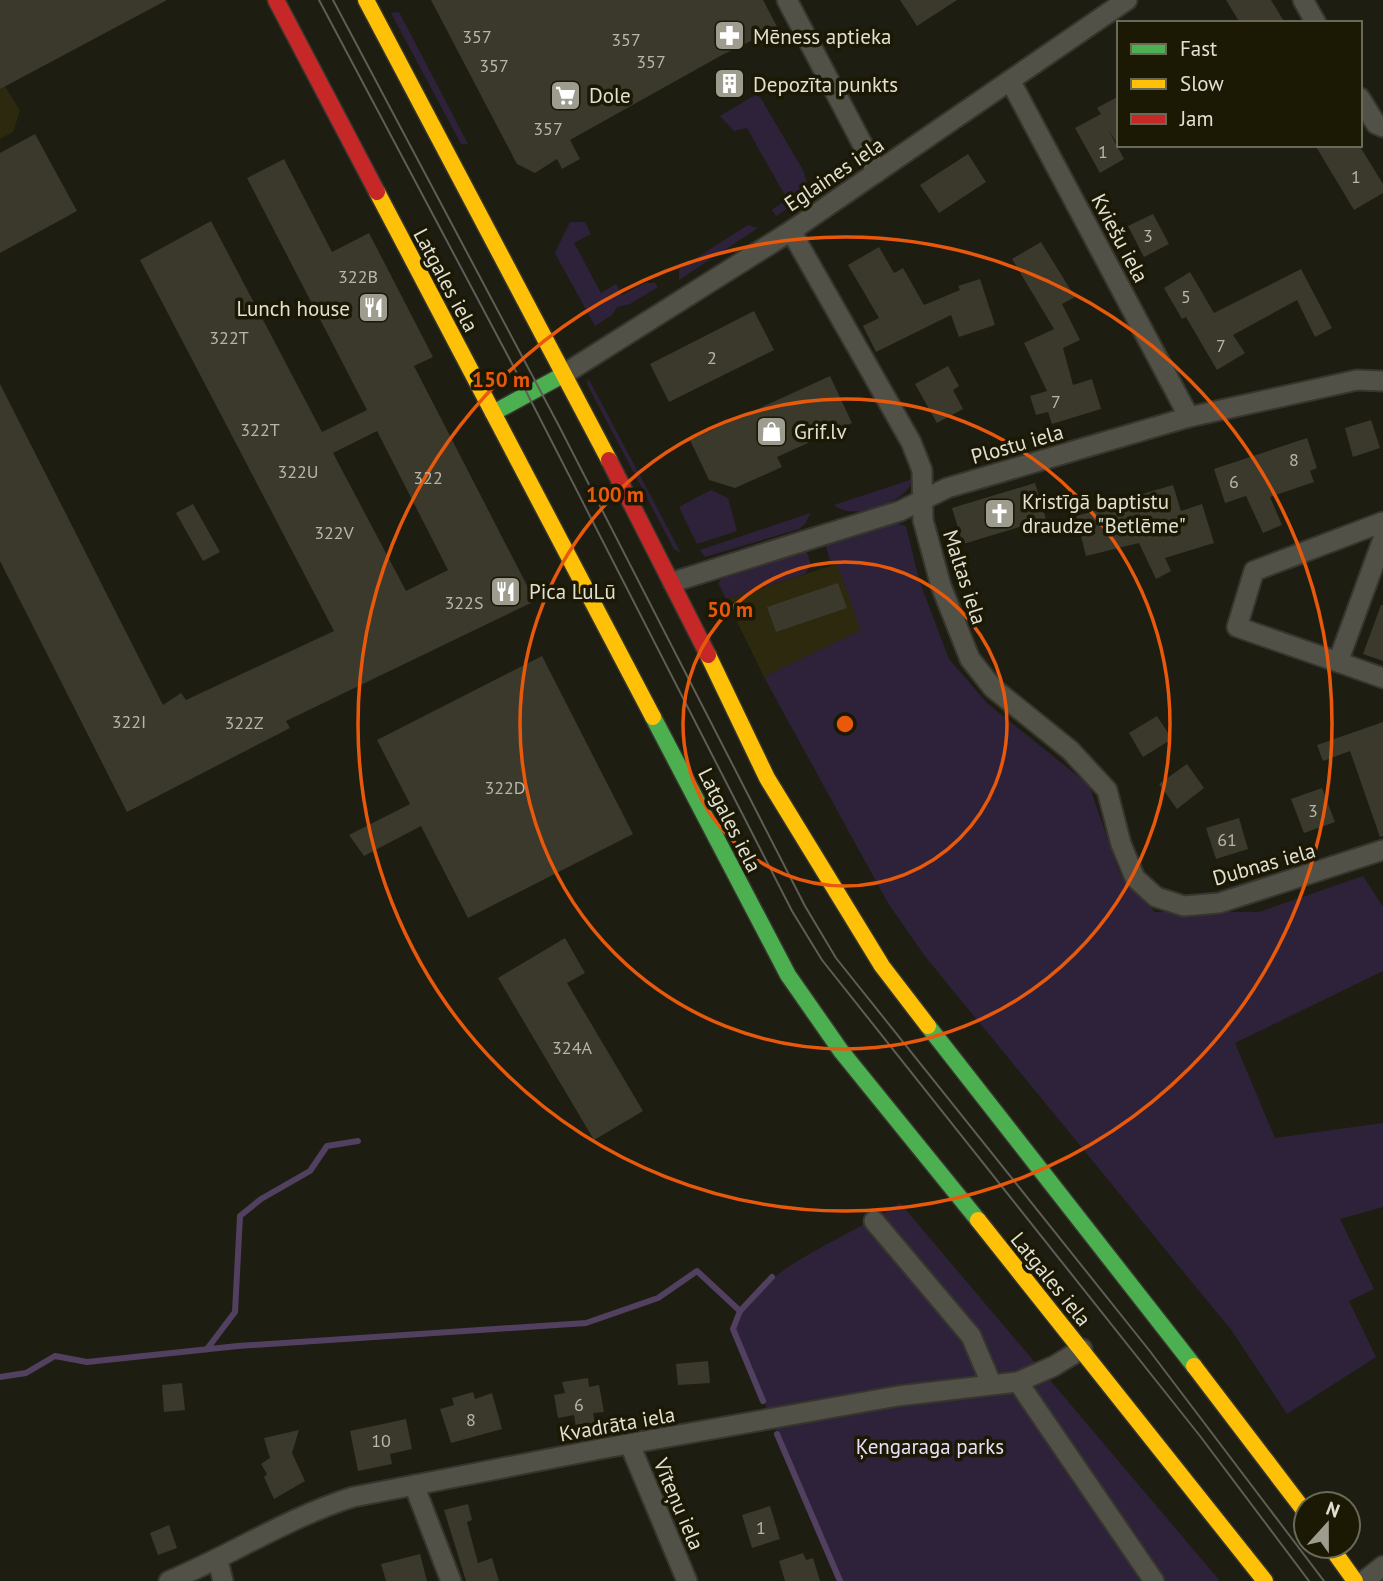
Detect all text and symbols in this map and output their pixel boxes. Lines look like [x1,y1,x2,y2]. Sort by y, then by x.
pharmacy icon: Mēness aptieka [713,19,747,53]
legend [1117,21,1362,147]
place label: Mēness aptieka [753,23,891,50]
house number: 357 [462,25,492,48]
house number: 357 [611,28,641,51]
text: Fast [1180,35,1217,62]
house number: 357 [636,50,666,73]
house number: 357 [479,54,509,77]
building icon: Depozīta punkts [713,67,747,101]
text: Slow [1180,70,1224,97]
place label: Depozīta punkts [753,71,898,98]
supermarket icon: Dole [549,78,583,112]
place label: Dole [589,82,631,109]
text: Jam [1179,105,1214,132]
house number: 357 [533,117,563,140]
street label: Eglaines iela [779,131,889,217]
house number: 1 [1098,140,1108,163]
house number: 1 [1351,165,1361,188]
street label: Kviešu iela [1085,189,1155,287]
street label: Latgales iela [407,224,485,336]
house number: 3 [1143,224,1153,247]
house number: 322B [338,265,378,288]
house number: 5 [1181,285,1191,308]
restaurant icon: Lunch house [356,291,390,325]
place label: Lunch house [237,295,350,322]
house number: 322T [209,326,249,349]
house number: 7 [1216,334,1226,357]
house number: 2 [707,346,717,369]
text: 150 m [472,366,530,393]
house number: 7 [1051,390,1061,413]
shop icon: Grif.lv [754,414,788,448]
house number: 322T [240,418,280,441]
place label: Grif.lv [794,418,847,445]
street label: Plostu iela [968,418,1066,470]
house number: 8 [1289,448,1299,471]
house number: 322U [277,460,319,483]
house number: 322 [413,466,443,489]
house number: 6 [1229,470,1239,493]
text: 100 m [586,481,644,508]
place label: Kristīgā baptistu draudze "Betlēme" [1022,488,1186,539]
church icon: Kristīgā baptistu draudze "Betlēme" [982,496,1016,530]
house number: 322V [314,521,355,544]
street label: Maltas iela [937,526,993,628]
restaurant icon: Pica LuLū [489,574,523,608]
place label: Pica LuLū [529,578,616,605]
house number: 322S [445,591,484,614]
text: 50 m [707,596,753,623]
house number: 322I [112,710,146,733]
house number: 322Z [224,711,264,734]
centre of rings [833,712,857,736]
street label: Latgales iela [692,763,768,877]
house number: 322D [484,776,526,799]
house number: 3 [1308,799,1318,822]
house number: 61 [1217,828,1237,851]
street label: Dubnas iela [1210,836,1318,892]
house number: 324A [552,1036,592,1059]
street label: Latgales iela [1005,1226,1097,1332]
house number: 6 [574,1393,584,1416]
street label: Kvadrāta iela [557,1401,677,1447]
house number: 8 [466,1408,476,1431]
house number: 10 [371,1429,391,1452]
park label: Ķengaraga parks [856,1433,1004,1460]
street label: Vīteņu iela [647,1453,710,1554]
north arrow [1292,1490,1362,1560]
text: N [1323,1496,1343,1523]
house number: 1 [756,1516,766,1539]

